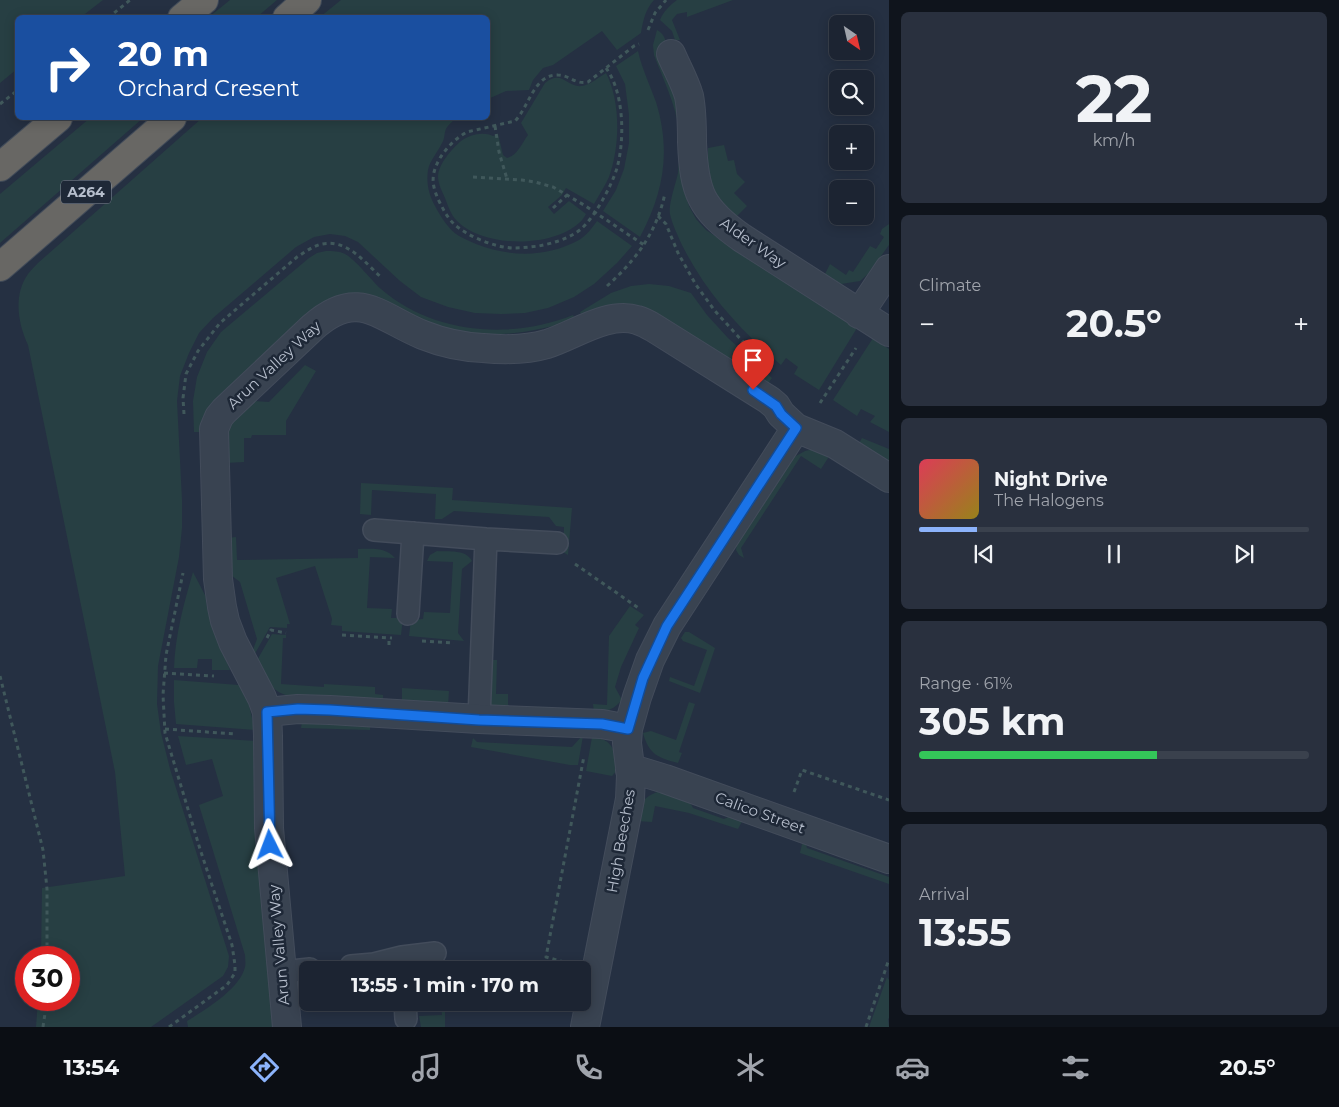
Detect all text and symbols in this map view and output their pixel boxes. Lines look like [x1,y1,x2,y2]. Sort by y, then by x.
north arrow [829,15,874,60]
map controls [829,15,874,225]
text: 20 m [118,32,209,75]
icon: right [35,35,100,100]
text: 22 [1076,59,1152,138]
button: search [829,70,874,115]
text: Orchard Cresent [118,75,300,102]
button: + [829,125,874,170]
text: km/h [1093,131,1135,150]
road number: A264 [61,180,111,203]
button: − [829,180,874,225]
street label: Alder Way [717,213,791,273]
text: Climate [919,276,981,295]
text: 20.5° [1066,300,1162,347]
text: − [919,307,935,341]
text: + [1293,307,1309,341]
street label: Arun Valley Way [223,316,325,413]
pin [732,339,774,390]
icon: arrive [739,346,767,374]
text: Night Drive [994,468,1108,491]
text: The Halogens [994,491,1104,510]
icon: previous [970,540,998,568]
icon: pause [1100,540,1128,568]
icon: next [1230,540,1258,568]
text: Range · 61% [919,674,1013,693]
text: 305 km [919,698,1065,745]
street label: Calico Street [713,787,808,838]
street label: High Beeches [602,788,639,894]
position arrow [243,818,295,870]
street label: Arun Valley Way [264,883,293,1006]
text: Arrival [919,885,969,904]
text: 13:55 [919,909,1011,956]
speed limit sign: 30 [15,946,80,1011]
text: 13:55 · 1 min · 170 m [351,974,539,997]
icon: directions [247,1050,282,1085]
icon: music [409,1050,444,1085]
icon: phone [571,1050,606,1085]
icon: climate [733,1050,768,1085]
icon: car [895,1050,930,1085]
icon: filters [1058,1050,1093,1085]
text: 13:54 [64,1054,119,1081]
text: 20.5° [1220,1054,1275,1081]

